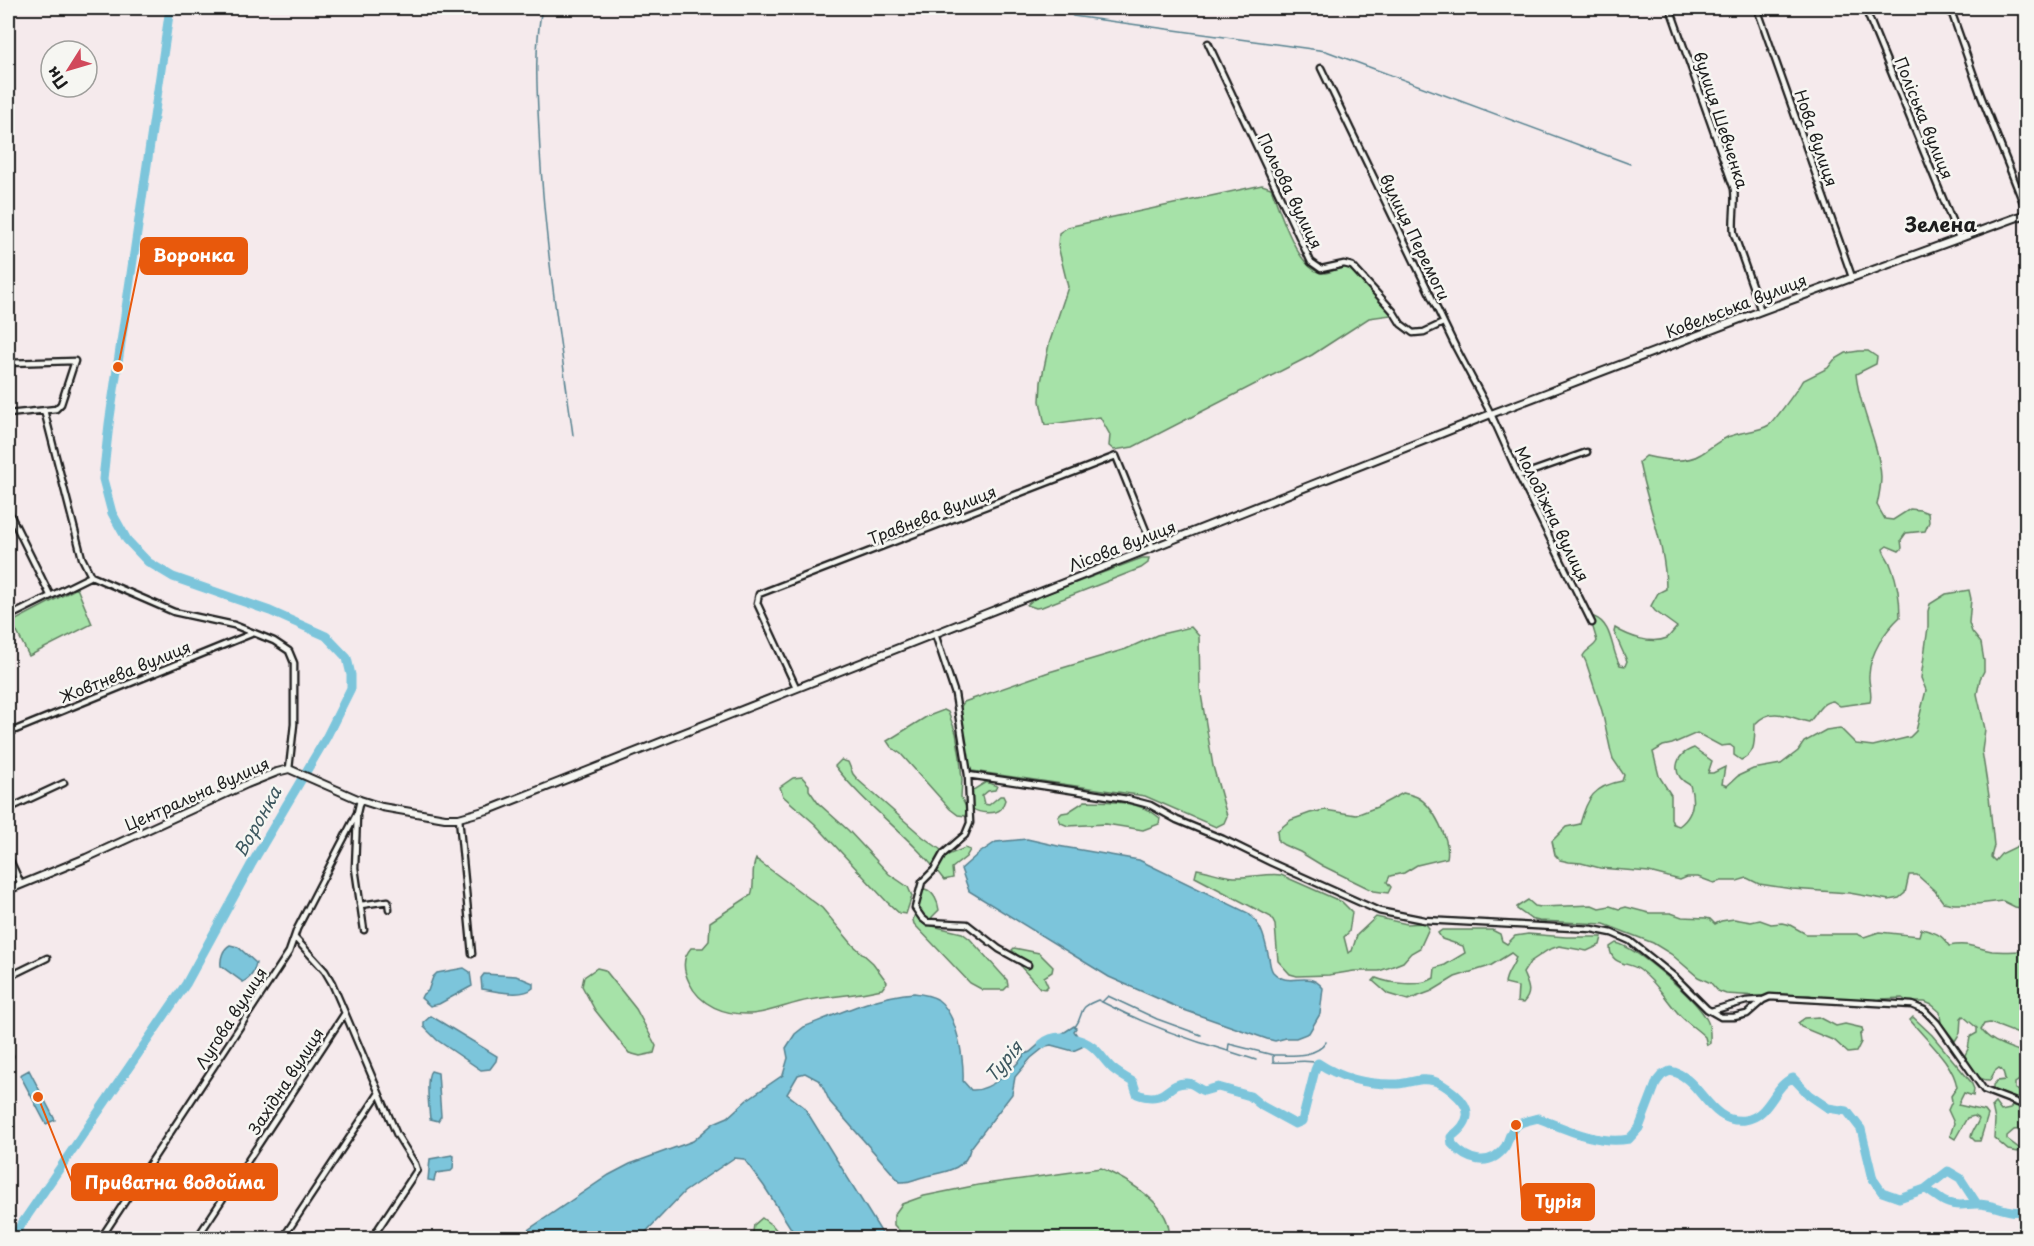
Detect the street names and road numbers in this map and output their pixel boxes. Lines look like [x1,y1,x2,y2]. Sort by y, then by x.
street label: вулиця Шевченка [1689,48,1755,191]
street label: Поліська вулиця [1889,53,1960,182]
street label: Нова вулиця [1789,86,1845,189]
street label: Польова вулиця [1253,129,1329,252]
street label: вулиця Перемоги [1375,169,1457,304]
street label: Ковельська вулиця [1661,267,1810,343]
street label: Молодіжна вулиця [1510,442,1596,585]
street label: Травнева вулиця [864,479,999,550]
street label: Лісова вулиця [1064,514,1179,577]
street label: Жовтнева вулиця [55,634,194,708]
street label: Центральна вулиця [120,750,273,836]
street label: Лугова вулиця [188,962,272,1073]
street label: Західна вулиця [242,1022,329,1139]

